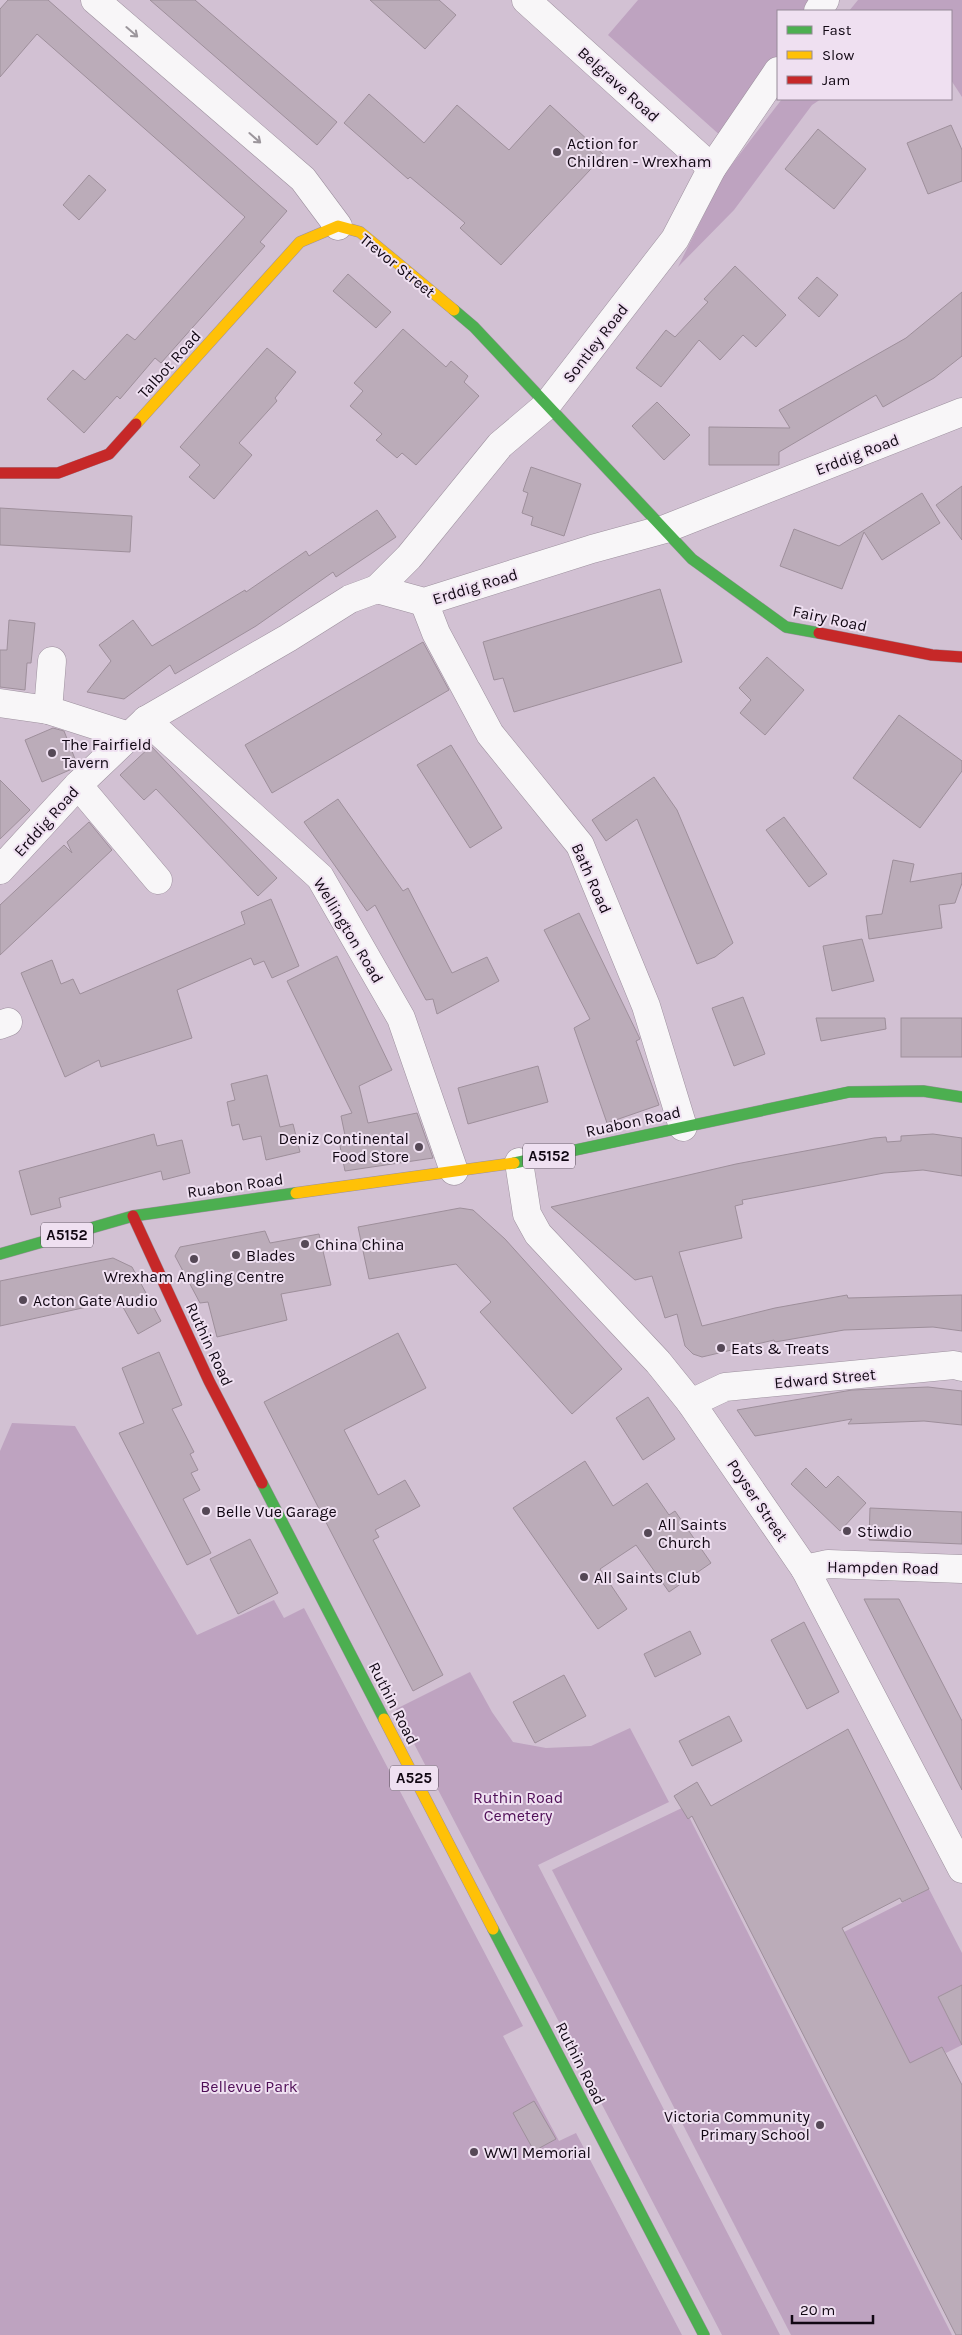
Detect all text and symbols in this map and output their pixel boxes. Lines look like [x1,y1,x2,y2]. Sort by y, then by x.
legend [777,10,952,100]
text: Fast [822,21,852,39]
one-way arrow [125,26,138,37]
street label: Belgrave Road [574,43,663,126]
text: Slow [822,46,854,64]
text: Jam [822,71,850,89]
one-way arrow [248,132,261,144]
place label: Action for Children - Wrexham [567,134,711,171]
marker: Action for Children - Wrexham [551,146,563,158]
street label: Trevor Street [356,229,439,301]
street label: Sontley Road [559,300,632,387]
street label: Talbot Road [134,326,205,402]
street label: Erddig Road [813,430,902,479]
street label: Erddig Road [430,565,520,608]
street label: Fairy Road [791,601,869,636]
place label: The Fairfield Tavern [62,735,151,772]
marker: The Fairfield Tavern [46,747,58,759]
street label: Erddig Road [10,782,83,860]
street label: Bath Road [568,840,615,916]
street label: Wellington Road [310,874,387,986]
street label: Ruabon Road [584,1102,682,1141]
place label: Deniz Continental Food Store [279,1129,409,1166]
marker: Deniz Continental Food Store [413,1141,425,1153]
road number: A5152 [523,1144,575,1168]
street label: Ruabon Road [186,1169,284,1202]
road number: A5152 [41,1222,93,1248]
place label: China China [315,1235,404,1254]
marker: China China [299,1238,311,1250]
place label: Blades [246,1246,295,1265]
marker: Blades [230,1249,242,1261]
marker: Wrexham Angling Centre [188,1253,200,1265]
place label: Wrexham Angling Centre [104,1267,284,1286]
place label: Acton Gate Audio [33,1291,158,1310]
marker: Acton Gate Audio [17,1294,29,1306]
street label: Ruthin Road [182,1299,237,1389]
place label: Eats & Treats [731,1339,830,1358]
marker: Eats & Treats [715,1342,727,1354]
street label: Edward Street [773,1365,877,1392]
street label: Poyser Street [723,1456,792,1545]
place label: Belle Vue Garage [216,1502,337,1521]
marker: Belle Vue Garage [200,1505,212,1517]
place label: All Saints Church [658,1515,727,1552]
place label: Stiwdio [857,1522,912,1541]
marker: Stiwdio [841,1525,853,1537]
marker: All Saints Church [642,1527,654,1539]
street label: Hampden Road [827,1557,939,1578]
place label: All Saints Club [594,1568,701,1587]
marker: All Saints Club [578,1571,590,1583]
street label: Ruthin Road [365,1659,422,1748]
road number: A525 [390,1766,438,1790]
park label: Ruthin Road Cemetery [473,1788,563,1825]
street label: Ruthin Road [552,2019,609,2108]
park label: Bellevue Park [200,2077,298,2096]
place label: Victoria Community Primary School [664,2107,811,2144]
marker: Victoria Community Primary School [814,2119,826,2131]
place label: WW1 Memorial [484,2143,591,2162]
marker: WW1 Memorial [468,2146,480,2158]
scale bar [792,2292,873,2324]
text: 20 m [800,2301,835,2319]

